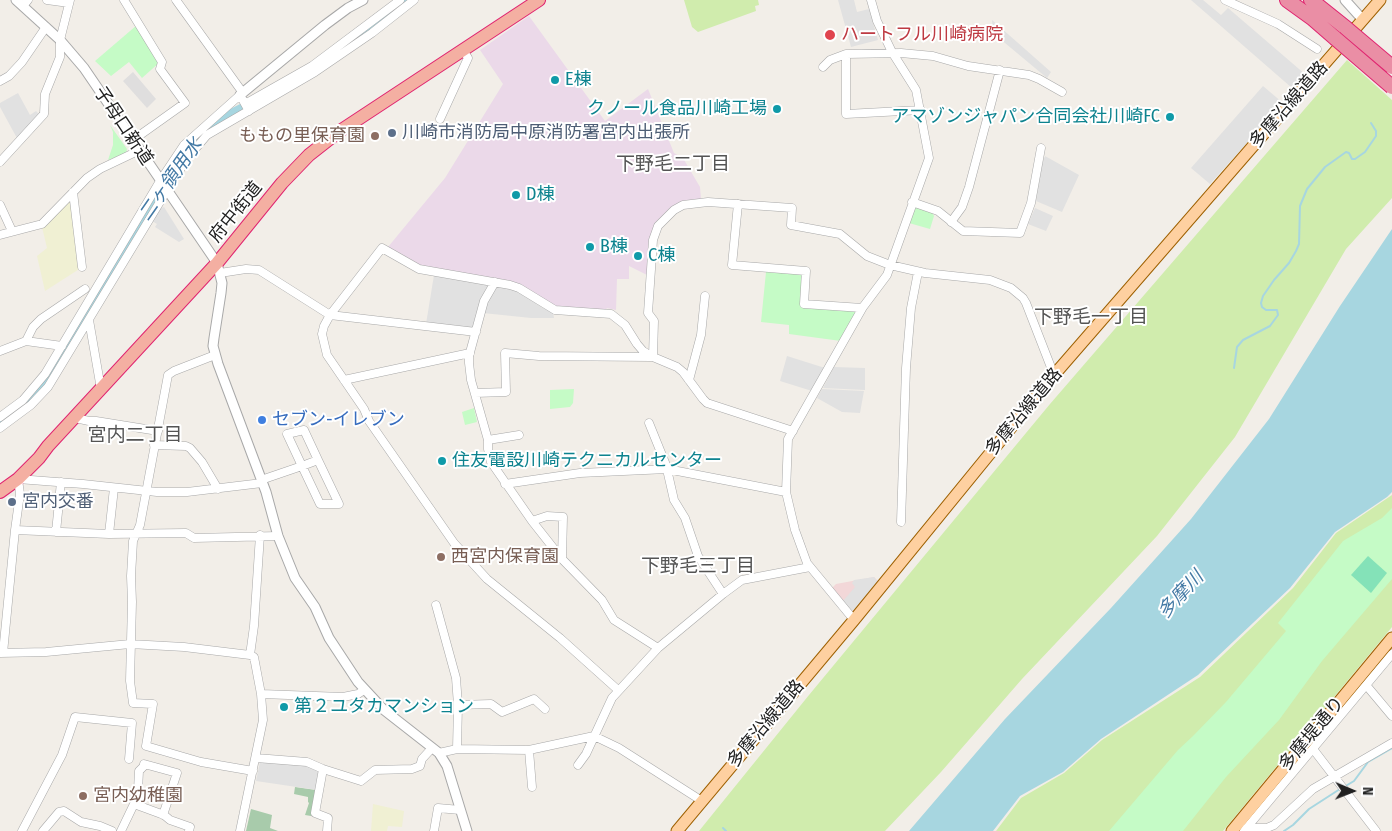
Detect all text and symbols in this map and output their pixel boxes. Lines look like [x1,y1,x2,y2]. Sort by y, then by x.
place label: ハートフル川崎病院 [841,24,1003,46]
marker: ハートフル川崎病院 [823,28,837,42]
street label: 多摩沿線道路 [1245,57,1333,153]
place label: E棟 [565,69,591,91]
marker: E棟 [549,74,561,86]
street label: 子母口新道 [89,83,157,169]
place label: クノール食品川崎工場 [587,98,767,120]
marker: クノール食品川崎工場 [771,103,783,115]
place label: アマゾンジャパン合同会社川崎FC [891,106,1160,128]
marker: アマゾンジャパン合同会社川崎FC [1164,111,1176,123]
place label: 川崎市消防局中原消防署宮内出張所 [402,122,690,144]
place label: ももの里保育園 [239,125,365,147]
marker: 川崎市消防局中原消防署宮内出張所 [386,127,398,139]
marker: ももの里保育園 [369,130,381,142]
water label: 二ヶ領用水 [134,135,208,225]
district label: 下野毛二丁目 [616,154,730,176]
street label: 府中街道 [205,177,267,247]
place label: D棟 [526,184,554,206]
marker: D棟 [510,189,522,201]
place label: B棟 [600,236,628,258]
marker: B棟 [584,241,596,253]
place label: C棟 [648,245,675,267]
marker: C棟 [632,250,644,262]
district label: 下野毛一丁目 [1034,307,1148,329]
street label: 多摩沿線道路 [981,364,1067,460]
place label: セブン-イレブン [272,409,405,431]
marker: セブン-イレブン [256,414,268,426]
district label: 宮内二丁目 [88,425,182,447]
place label: 住友電設川崎テクニカルセンター [452,450,722,472]
marker: 住友電設川崎テクニカルセンター [436,455,448,467]
place label: 宮内交番 [22,491,94,513]
marker: 宮内交番 [6,496,18,508]
place label: 西宮内保育園 [451,546,559,568]
marker: 西宮内保育園 [435,551,447,563]
district label: 下野毛三丁目 [641,556,755,578]
water label: 多摩川 [1153,566,1209,624]
street label: 多摩沿線道路 [723,676,809,772]
street label: 多摩堤通り [1275,693,1349,775]
place label: 第２ユタカマンション [294,696,474,718]
marker: 第２ユタカマンション [278,701,290,713]
north arrow [1327,766,1377,816]
place label: 宮内幼稚園 [93,785,183,807]
text: N [1359,787,1376,796]
marker: 宮内幼稚園 [77,790,89,802]

